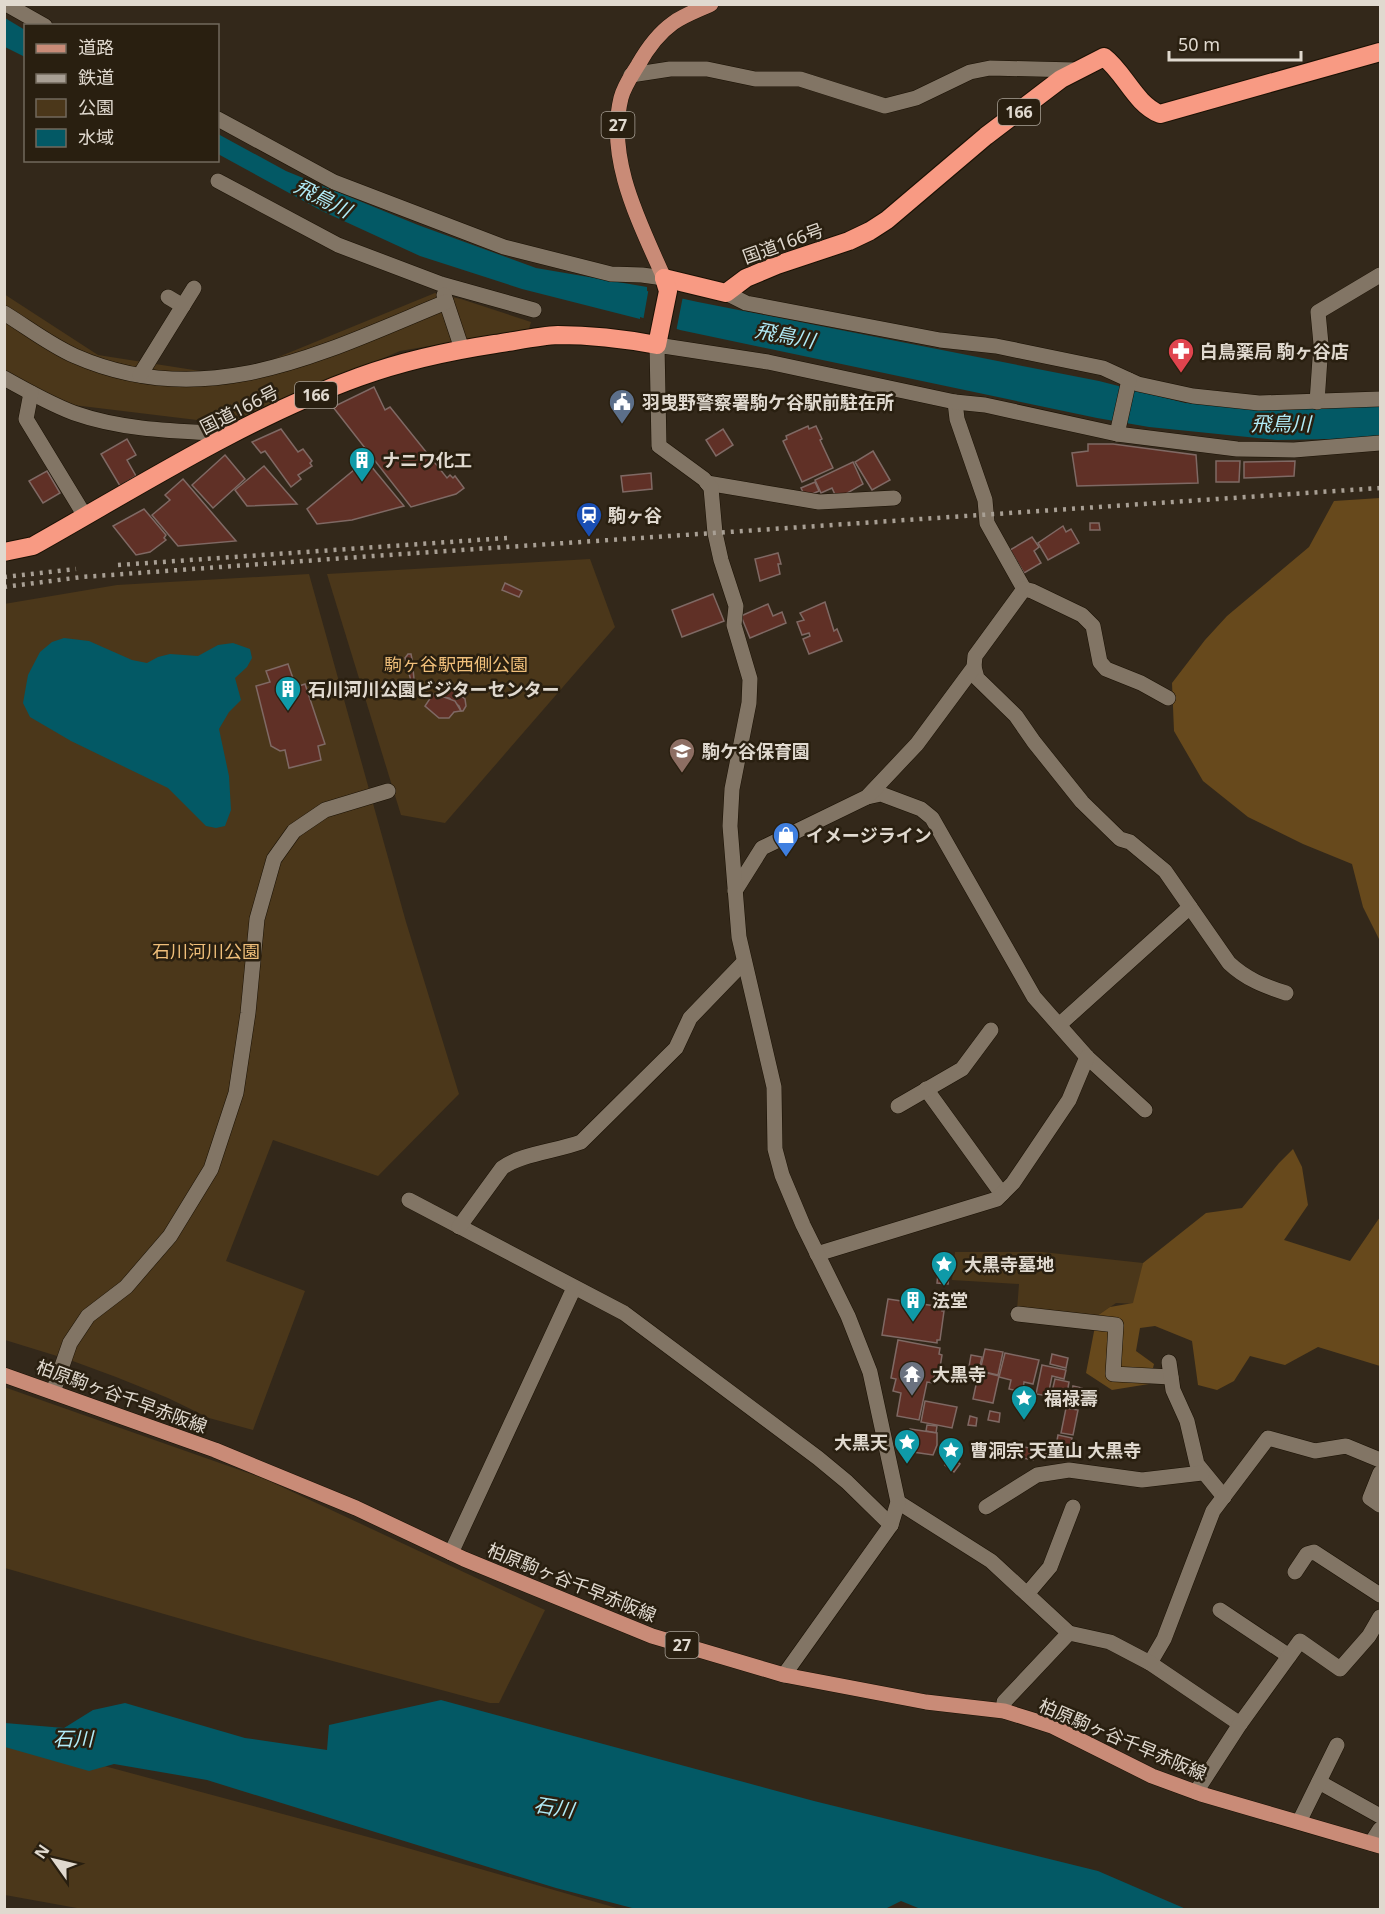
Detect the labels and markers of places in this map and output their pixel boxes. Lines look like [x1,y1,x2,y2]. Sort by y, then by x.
pharmacy icon: 白鳥薬局 駒ヶ谷店 [1166,336,1196,374]
place label: 白鳥薬局 駒ヶ谷店 [1200,339,1349,363]
public building icon: 羽曳野警察署駒ケ谷駅前駐在所 [607,387,637,425]
place label: 羽曳野警察署駒ケ谷駅前駐在所 [642,390,894,414]
building icon: ナニワ化工 [347,445,377,483]
place label: ナニワ化工 [382,448,472,472]
station icon: 駒ヶ谷 [574,500,604,538]
place label: 駒ヶ谷 [608,503,662,527]
building icon: 石川河川公園ビジターセンター [273,674,303,712]
place label: 石川河川公園ビジターセンター [308,677,560,701]
school or university icon: 駒ケ谷保育園 [667,736,697,774]
place label: 駒ケ谷保育園 [702,739,810,763]
shop icon: イメージライン [771,820,801,858]
place label: イメージライン [806,823,932,847]
place icon: 大黒寺墓地 [929,1249,959,1287]
place label: 大黒寺墓地 [964,1252,1054,1276]
building icon: 法堂 [898,1285,928,1323]
place label: 法堂 [932,1288,968,1312]
temple icon: 大黒寺 [897,1359,927,1397]
place label: 大黒寺 [932,1362,986,1386]
place icon: 福禄壽 [1009,1383,1039,1421]
place label: 福禄壽 [1044,1386,1098,1410]
place icon: 大黒天 [892,1427,922,1465]
place label: 大黒天 [834,1430,888,1454]
place icon: 曹洞宗 天童山 大黒寺 [936,1435,966,1473]
place label: 曹洞宗 天童山 大黒寺 [970,1438,1141,1462]

